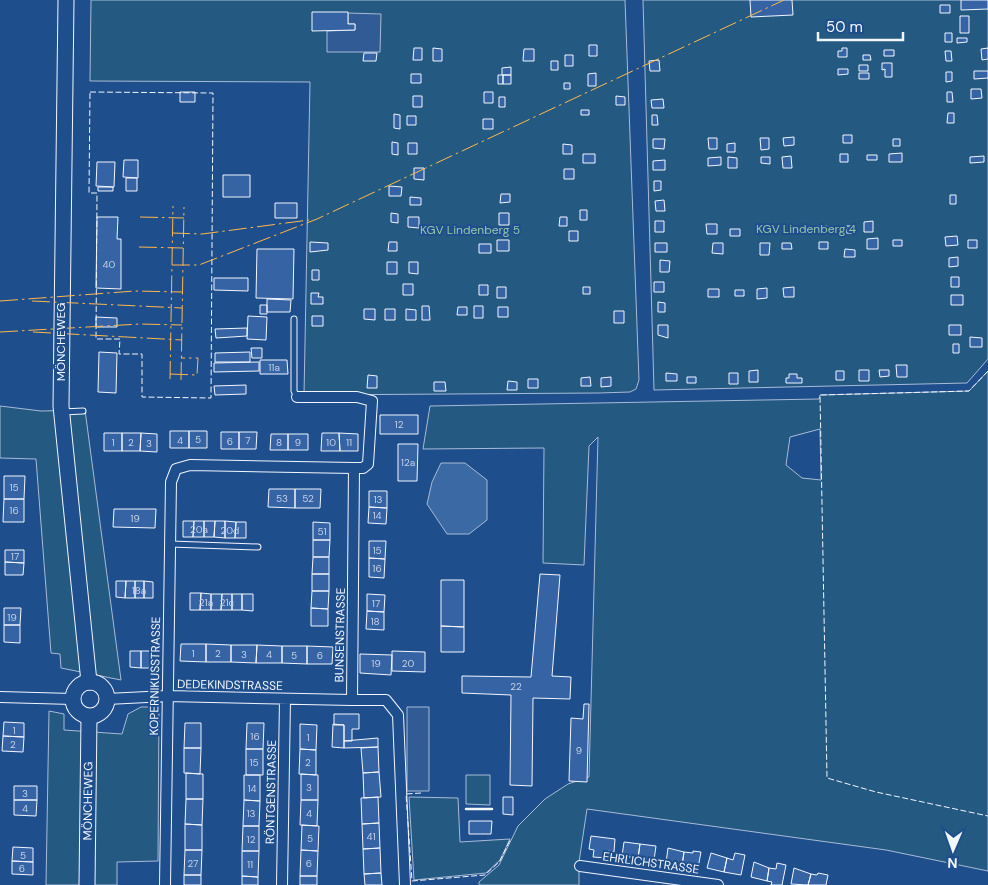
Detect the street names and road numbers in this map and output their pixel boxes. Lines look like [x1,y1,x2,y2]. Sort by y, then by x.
street label: MÖNCHEWEG [53,303,69,381]
street label: BUNSENSTRASSE [331,587,349,682]
street label: KOPERNIKUSSTRASSE [146,616,164,736]
street label: DEDEKINDSTRASSE [177,676,283,694]
street label: RÖNTGENSTRASSE [262,739,280,844]
street label: MÖNCHEWEG [80,762,96,840]
street label: EHRLICHSTRASSE [602,848,700,878]

